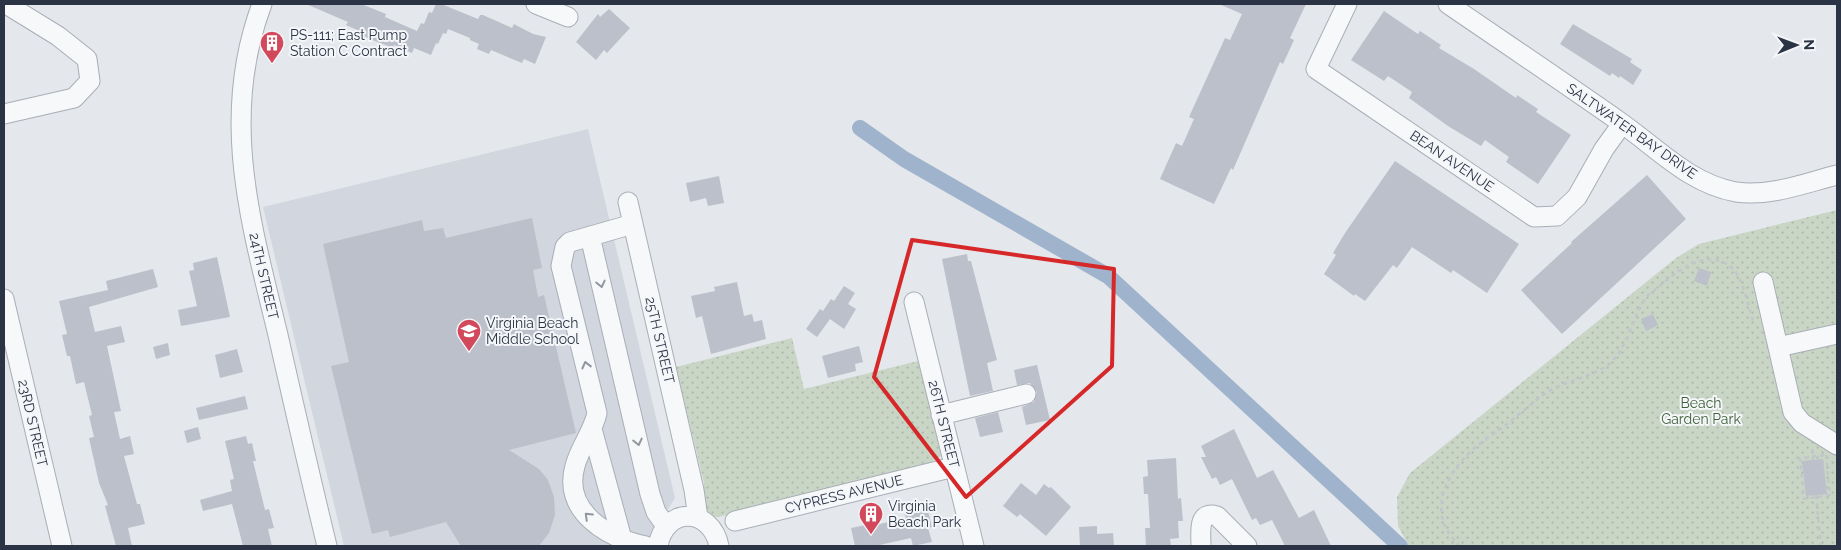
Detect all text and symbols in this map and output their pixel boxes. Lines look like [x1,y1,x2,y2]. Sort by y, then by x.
north arrow [1771,20,1821,70]
place label: PS-111; East Pump Station C Contract [290,27,408,59]
building icon: PS-111; East Pump Station C Contract [259,30,285,64]
text: N [1801,39,1817,50]
street label: SALTWATER BAY DRIVE [1564,80,1700,182]
street label: BEAN AVENUE [1407,127,1497,195]
street label: 24TH STREET [246,231,282,321]
one-way arrow [595,279,606,288]
street label: 25TH STREET [642,295,678,385]
place label: Virginia Beach Middle School [486,315,579,347]
school or university icon: Virginia Beach Middle School [456,318,482,352]
one-way arrow [581,361,592,370]
street label: 23RD STREET [15,378,51,469]
street label: 26TH STREET [925,378,963,470]
park label: Beach Garden Park [1661,395,1741,427]
one-way arrow [632,438,643,447]
street label: CYPRESS AVENUE [783,472,905,516]
place label: Virginia Beach Park [888,498,962,530]
building icon: Virginia Beach Park [858,501,884,535]
one-way arrow [585,513,594,522]

